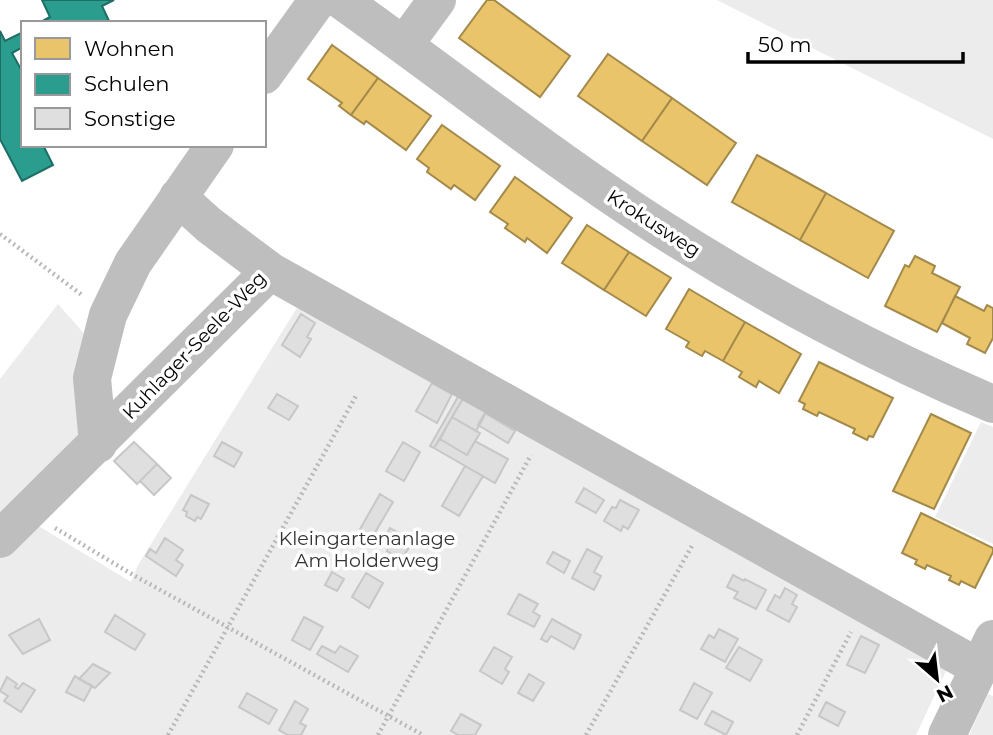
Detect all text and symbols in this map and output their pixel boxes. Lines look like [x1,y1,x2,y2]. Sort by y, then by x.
legend [21,21,266,147]
scale bar [748,21,963,65]
text: 50 m [758,32,812,57]
text: Wohnen [84,36,175,61]
text: Schulen [84,71,169,96]
text: Sonstige [84,106,176,131]
street label: Krokusweg [603,185,705,262]
street label: Kuhlager-Seele-Weg [118,267,271,424]
park label: Kleingartenanlage Am Holderweg [279,527,455,572]
north arrow [902,644,972,714]
text: N [933,680,957,707]

